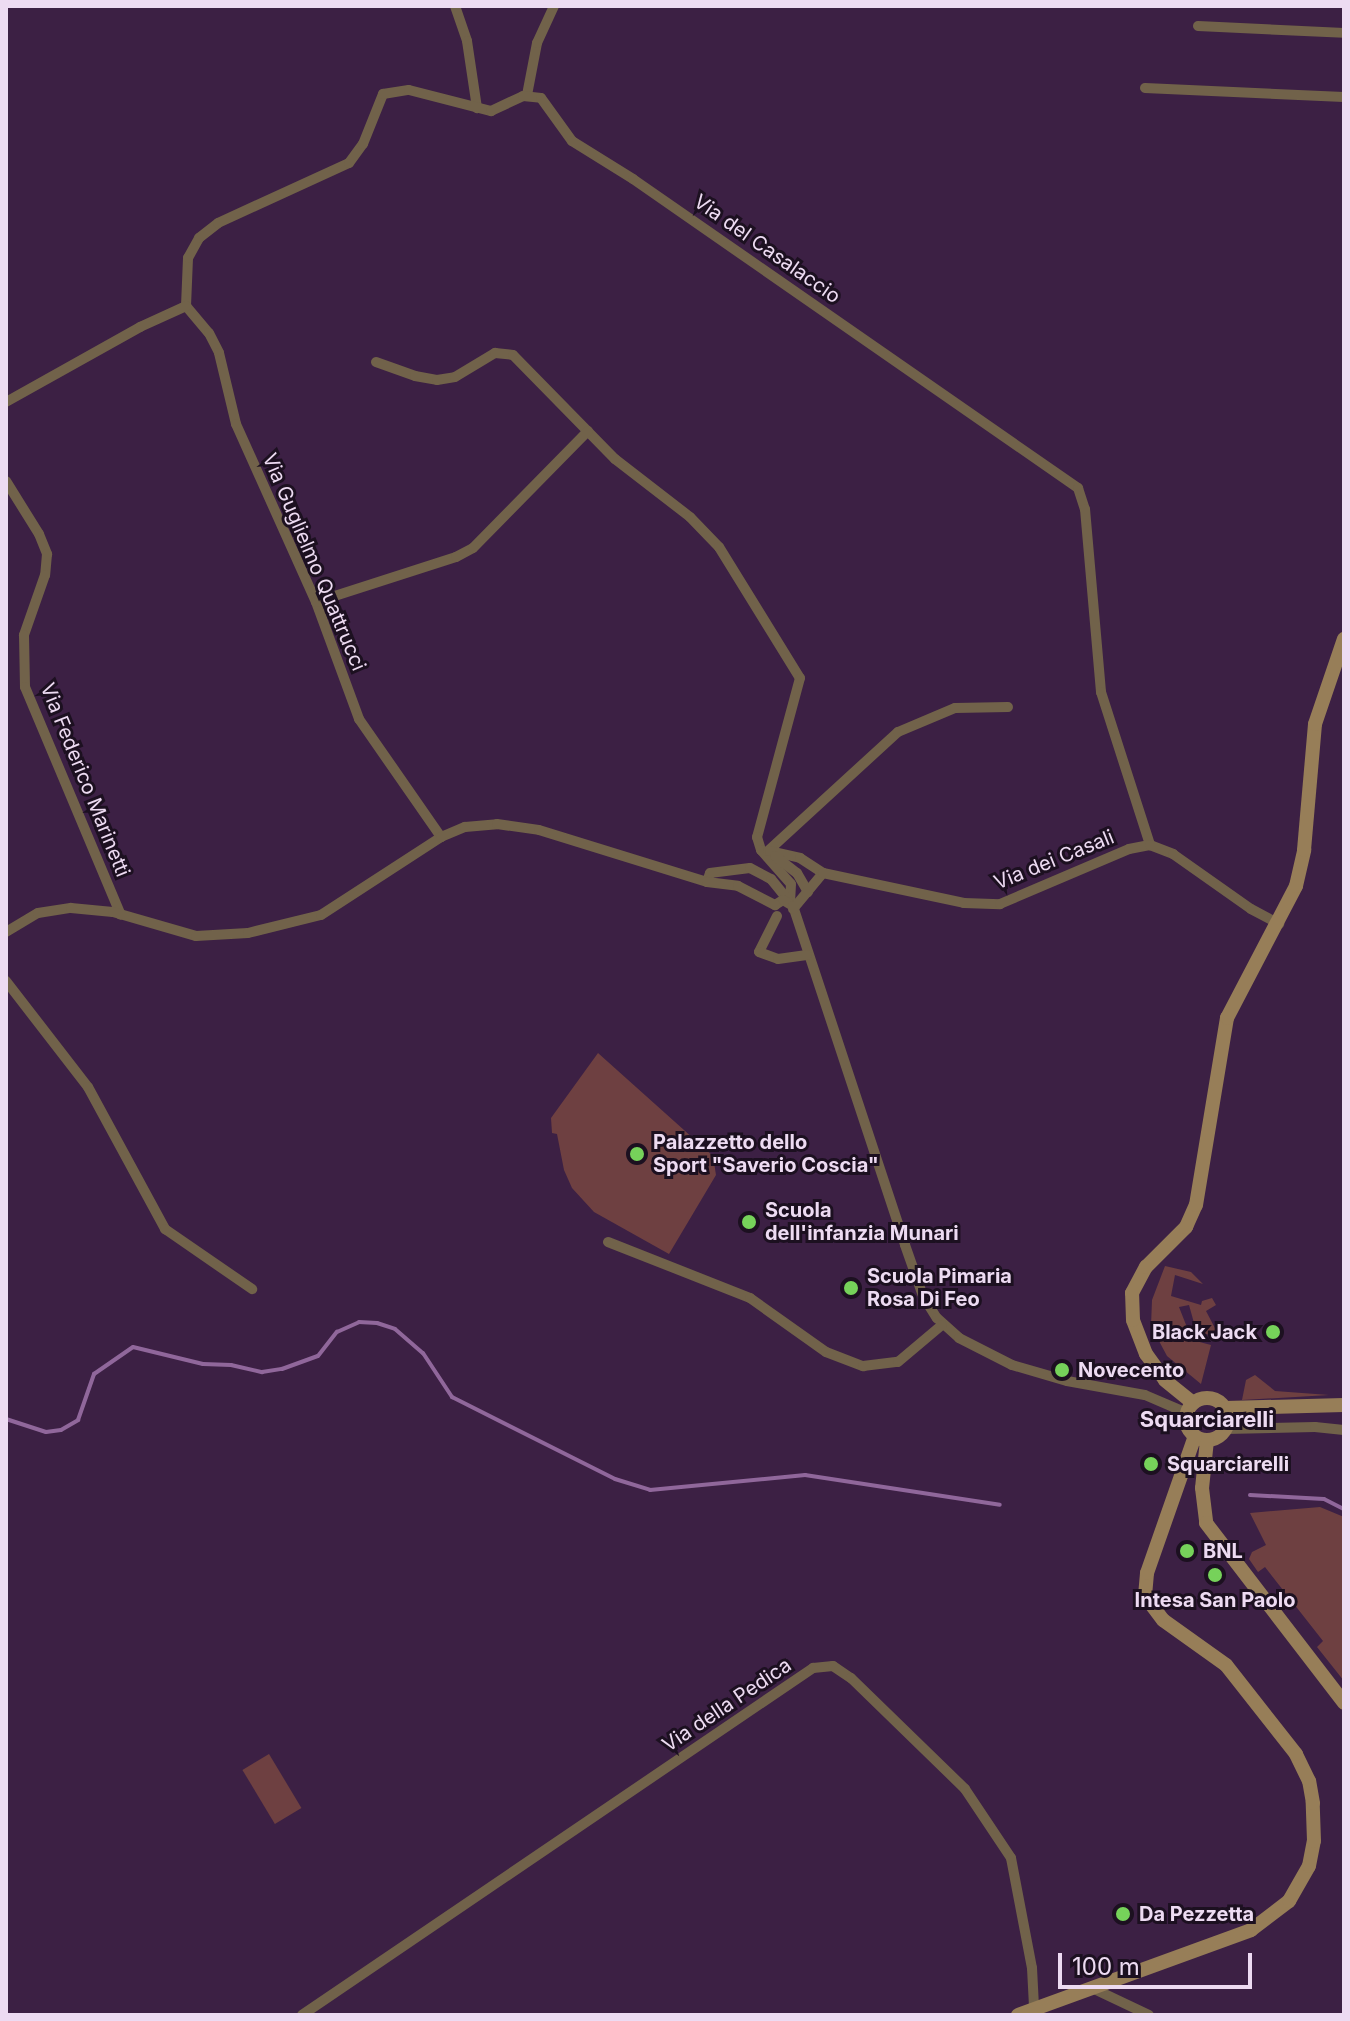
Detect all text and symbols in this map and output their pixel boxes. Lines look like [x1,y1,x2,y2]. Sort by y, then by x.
street label: Via del Casalaccio [689,189,845,309]
street label: Via Guglielmo Quattrucci [257,450,371,674]
street label: Via Federico Marinetti [35,680,135,880]
street label: Via dei Casali [991,825,1117,895]
place label: Palazzetto dello Sport "Saverio Coscia" [653,1130,879,1177]
marker: Palazzetto dello Sport "Saverio Coscia" [628,1145,646,1163]
place label: Scuola dell'infanzia Munari [765,1198,959,1245]
marker: Scuola dell'infanzia Munari [740,1213,758,1231]
place label: Scuola Pimaria Rosa Di Feo [867,1264,1012,1311]
marker: Scuola Pimaria Rosa Di Feo [842,1279,860,1297]
place label: Black Jack [1152,1320,1257,1344]
marker: Black Jack [1264,1323,1282,1341]
place label: Novecento [1078,1358,1184,1382]
marker: Novecento [1053,1361,1071,1379]
district label: Squarciarelli [1140,1407,1274,1433]
place label: Squarciarelli [1167,1452,1289,1476]
marker: Squarciarelli [1142,1455,1160,1473]
place label: BNL [1203,1539,1243,1563]
marker: BNL [1178,1542,1196,1560]
marker: Intesa San Paolo [1206,1566,1224,1584]
place label: Intesa San Paolo [1135,1588,1295,1612]
street label: Via della Pedica [658,1653,796,1757]
place label: Da Pezzetta [1139,1902,1254,1926]
marker: Da Pezzetta [1114,1905,1132,1923]
scale bar [1062,1937,1256,1987]
text: 100 m [1072,1952,1140,1981]

